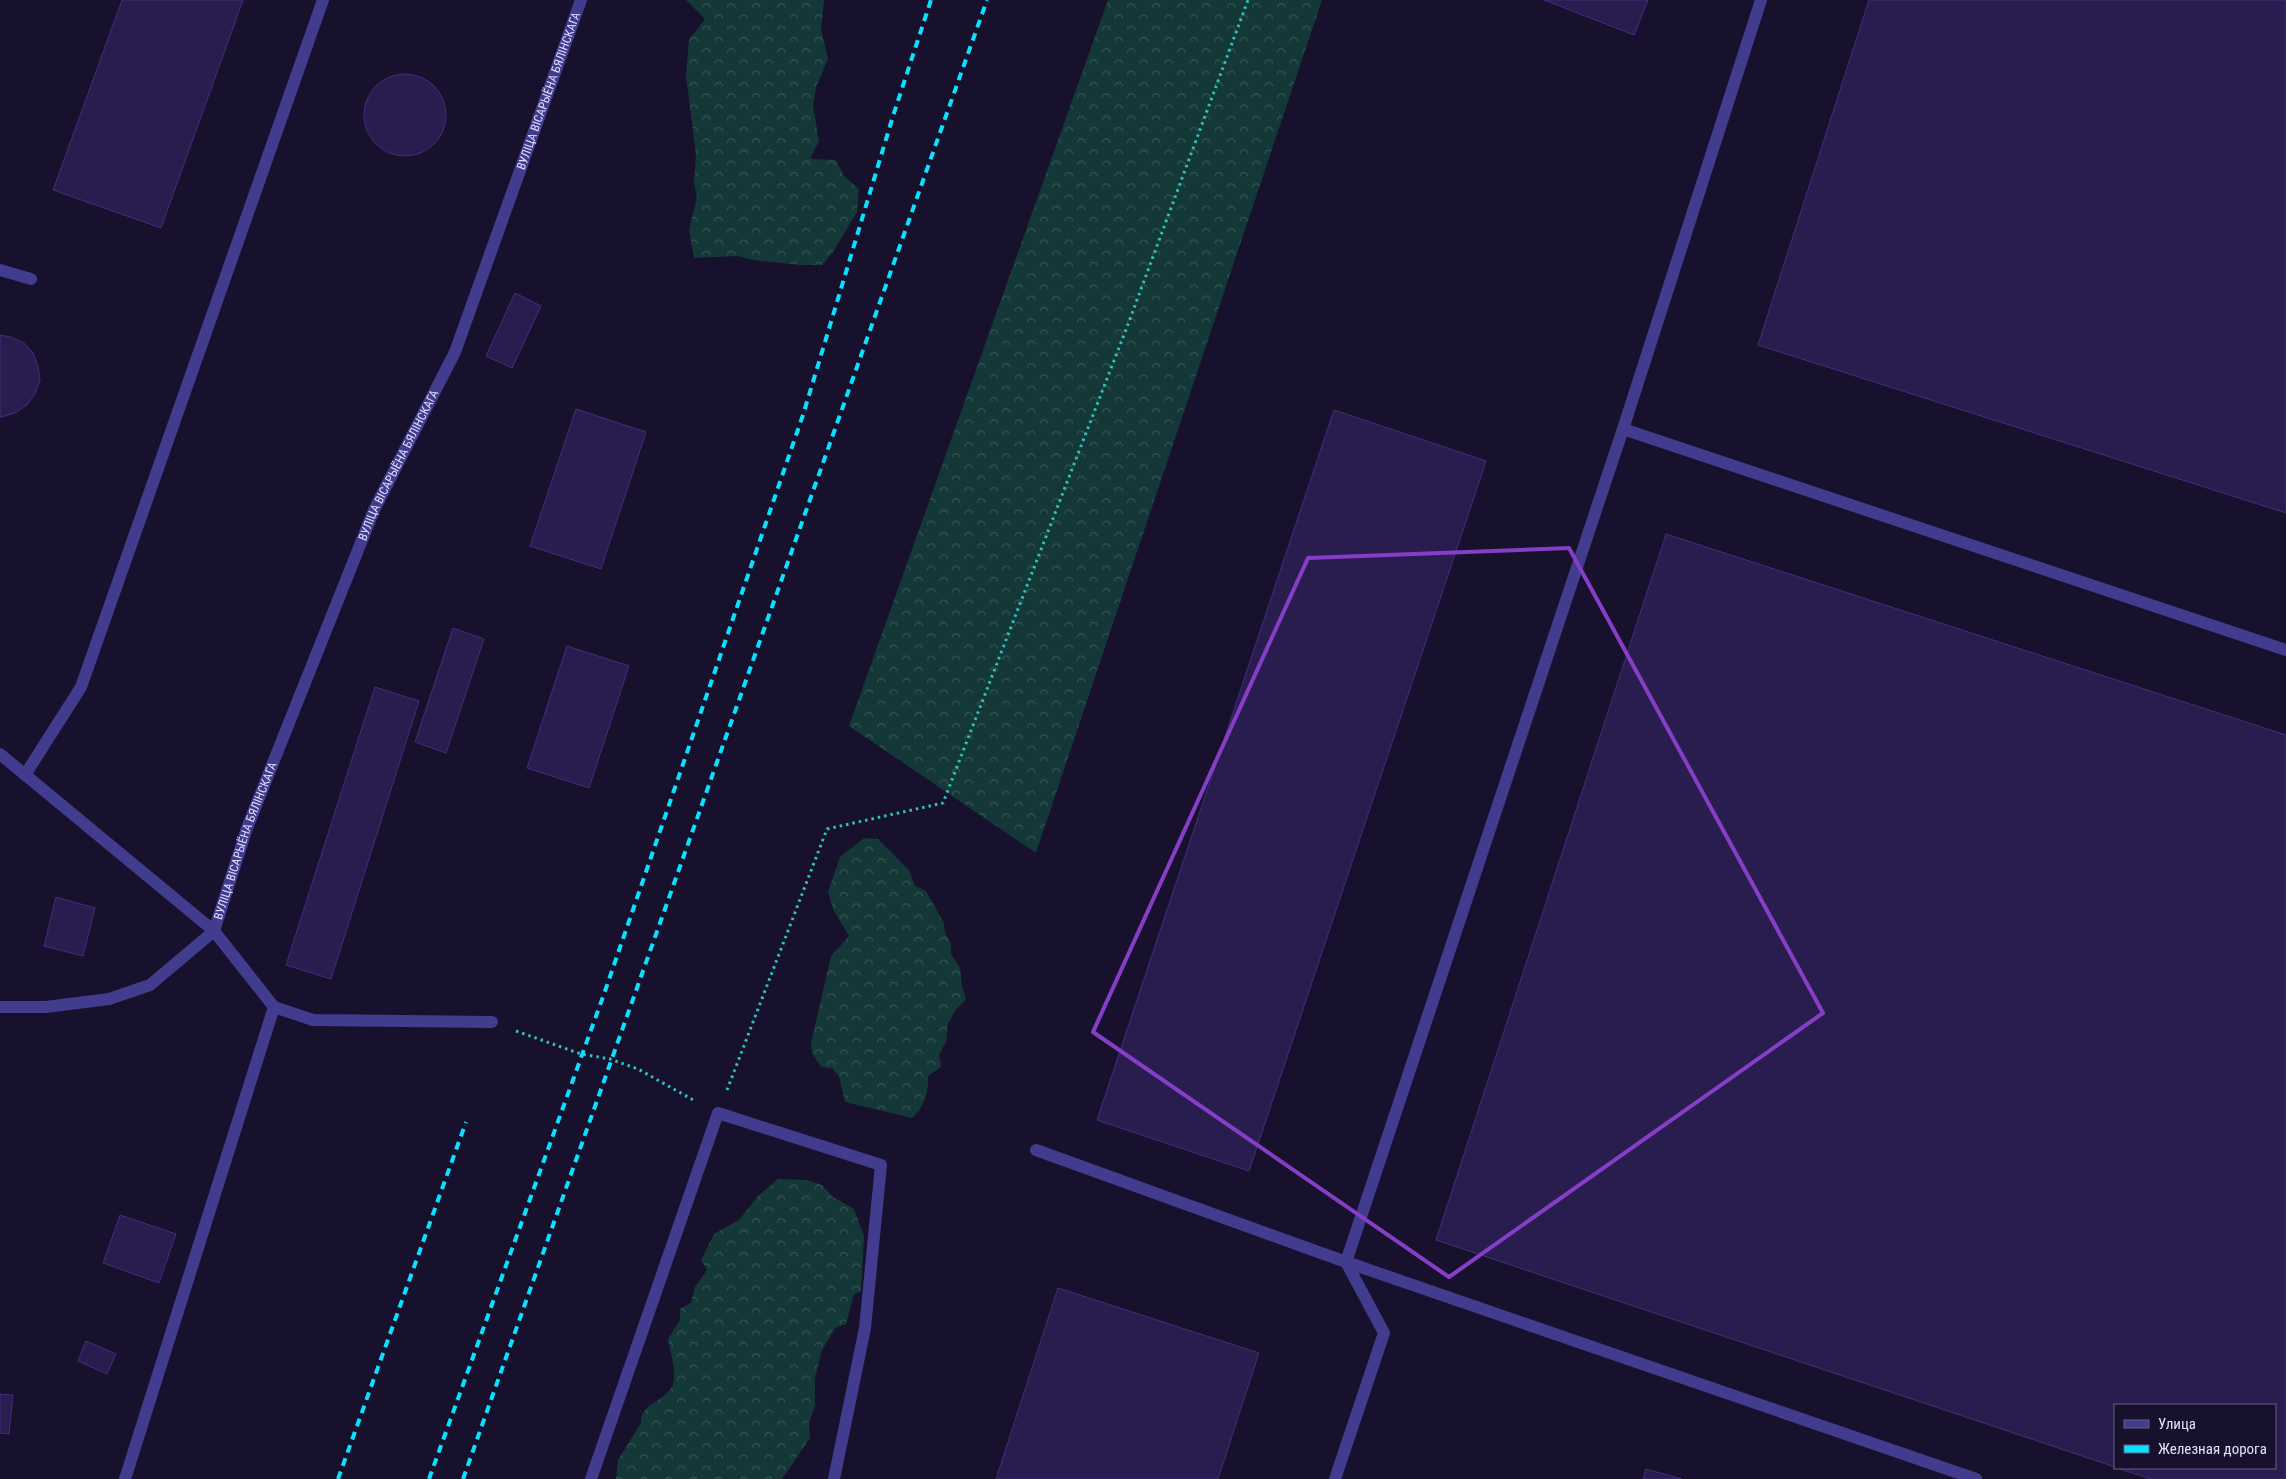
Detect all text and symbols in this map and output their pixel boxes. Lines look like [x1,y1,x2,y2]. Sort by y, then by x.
street label: ВУЛІЦА ВІСАРЫЁНА БЯЛІНСКАГА [514,10,583,172]
street label: ВУЛІЦА ВІСАРЫЁНА БЯЛІНСКАГА [356,388,441,543]
street label: ВУЛІЦА ВІСАРЫЁНА БЯЛІНСКАГА [211,760,280,921]
legend [2114,1404,2276,1469]
text: Улица [2158,1415,2196,1433]
text: Железная дорога [2158,1440,2267,1458]

